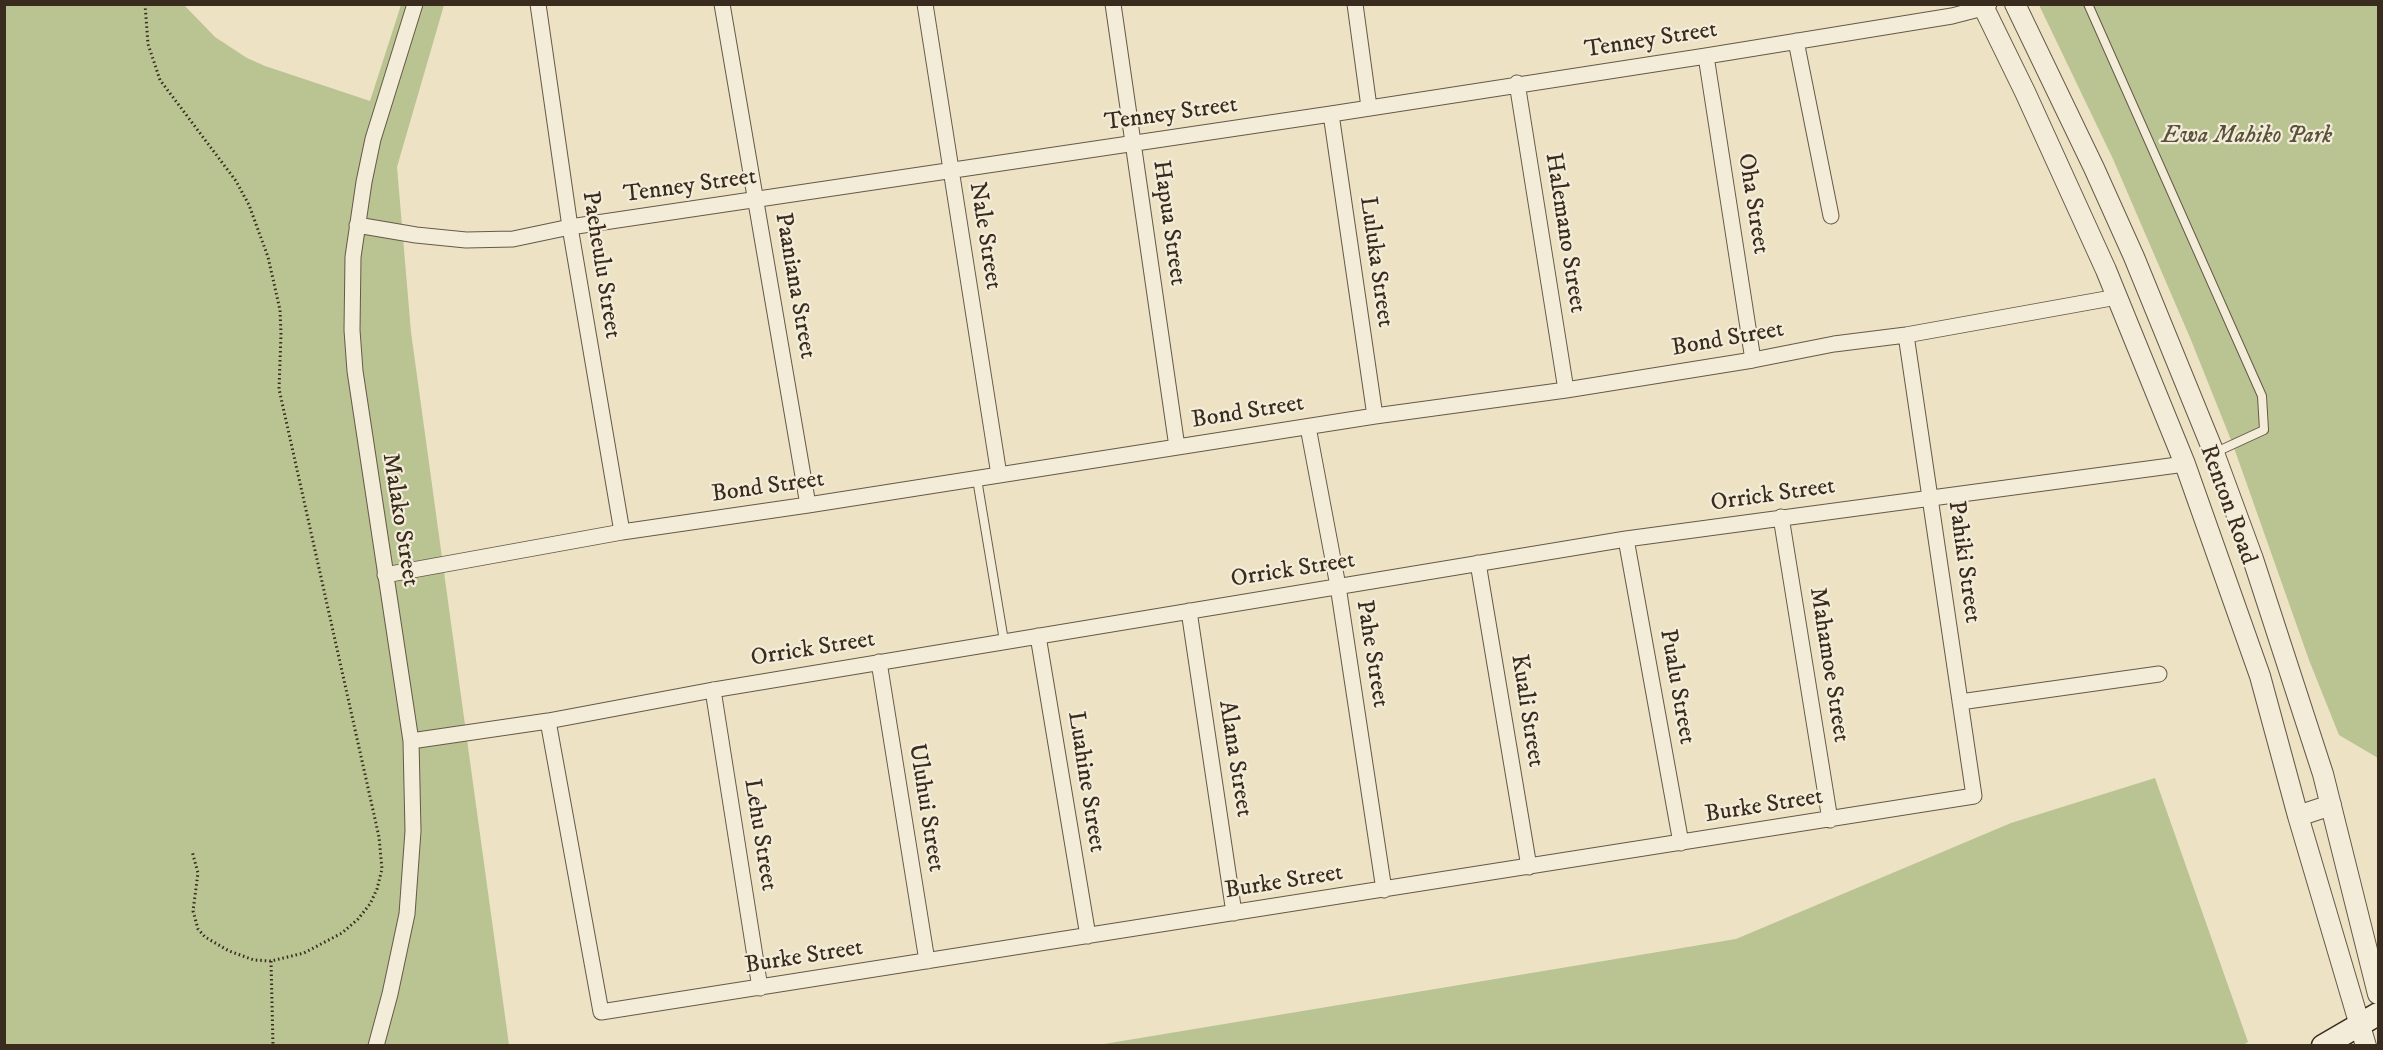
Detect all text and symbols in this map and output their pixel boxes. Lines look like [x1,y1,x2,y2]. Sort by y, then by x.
street label: Tenney Street [1583,16,1719,66]
street label: Tenney Street [1103,91,1239,139]
park label: Ewa Mahiko Park [2162,123,2332,151]
street label: Halemano Street [1537,151,1591,315]
street label: Oha Street [1730,152,1774,256]
street label: Hapua Street [1145,159,1191,287]
street label: Tenney Street [622,163,758,211]
street label: Nale Street [961,180,1007,292]
street label: Paeheulu Street [574,189,626,341]
street label: Luluka Street [1352,195,1398,329]
street label: Paaniana Street [767,211,821,361]
street label: Bond Street [1670,316,1786,364]
street label: Bond Street [1190,390,1306,436]
street label: Renton Road [2192,441,2262,569]
street label: Malako Street [374,451,424,589]
street label: Bond Street [710,466,826,510]
street label: Orrick Street [1709,473,1837,519]
street label: Pahiki Street [1940,499,1986,625]
street label: Orrick Street [1229,547,1357,595]
street label: Mahamoe Street [1802,586,1854,744]
street label: Pahe Street [1348,598,1394,710]
street label: Orrick Street [749,626,877,674]
street label: Pualu Street [1652,627,1700,747]
street label: Kuali Street [1503,653,1549,769]
street label: Alana Street [1211,699,1257,819]
street label: Luahine Street [1060,710,1110,854]
street label: Uluhui Street [901,742,949,874]
street label: Lehu Street [736,777,782,893]
street label: Burke Street [1703,783,1825,831]
street label: Burke Street [1223,859,1345,907]
street label: Burke Street [743,934,865,982]

